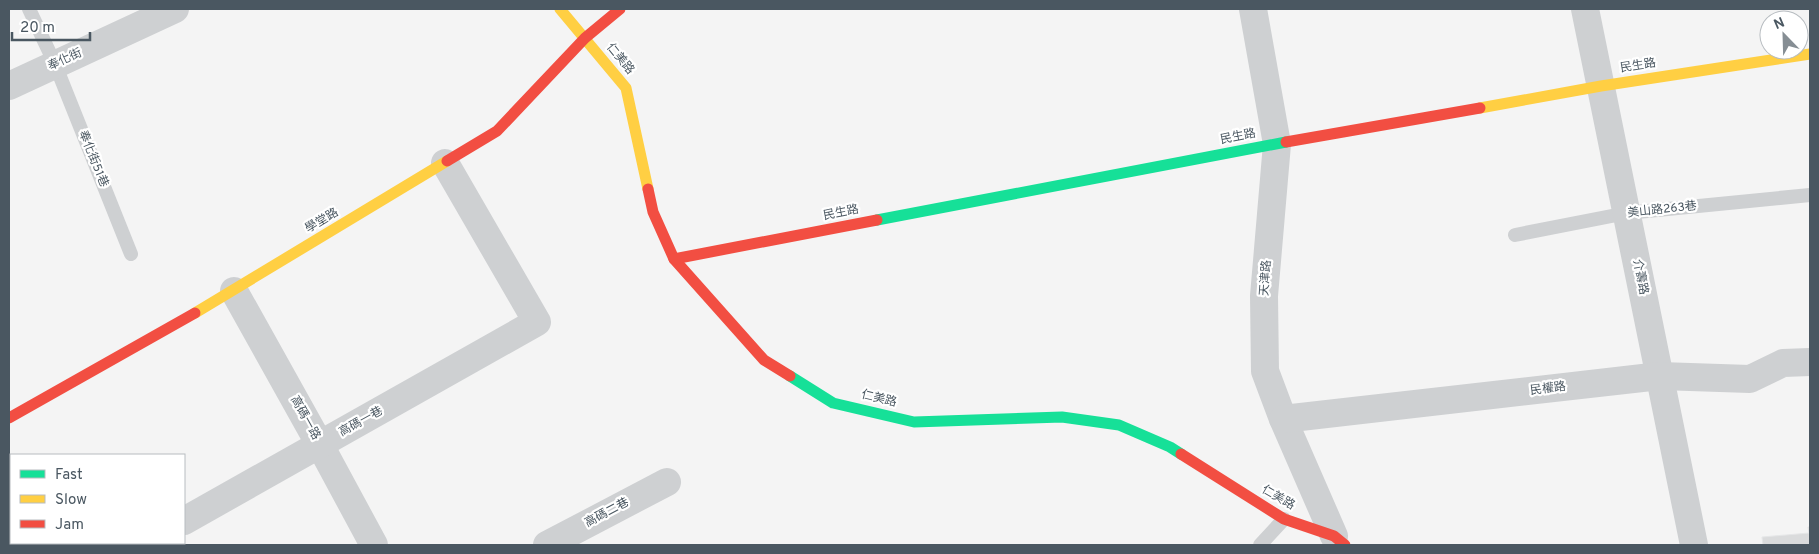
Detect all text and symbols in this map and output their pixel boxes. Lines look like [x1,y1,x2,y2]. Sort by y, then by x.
scale bar [12,10,90,42]
north arrow [1759,10,1809,60]
text: N [1772,15,1787,34]
text: 20 m [20,19,55,38]
street label: 仁美路 [602,40,638,78]
street label: 奉化街 [45,45,85,75]
street label: 民生路 [1619,55,1657,77]
street label: 民生路 [1219,126,1257,148]
street label: 奉化街51巷 [74,128,112,190]
street label: 美山路263巷 [1626,198,1698,222]
street label: 民生路 [822,202,860,224]
street label: 學堂路 [302,205,342,237]
street label: 介壽路 [1629,258,1651,296]
street label: 天津路 [1257,259,1275,297]
street label: 民權路 [1529,379,1567,399]
street label: 仁美路 [860,387,898,411]
street label: 高碼一路 [286,393,324,443]
street label: 高碼一巷 [336,403,386,441]
legend [10,454,185,544]
text: Fast [55,466,83,485]
street label: 仁美路 [1258,482,1298,514]
text: Slow [55,491,87,510]
street label: 高碼二巷 [582,495,632,531]
text: Jam [55,516,84,535]

